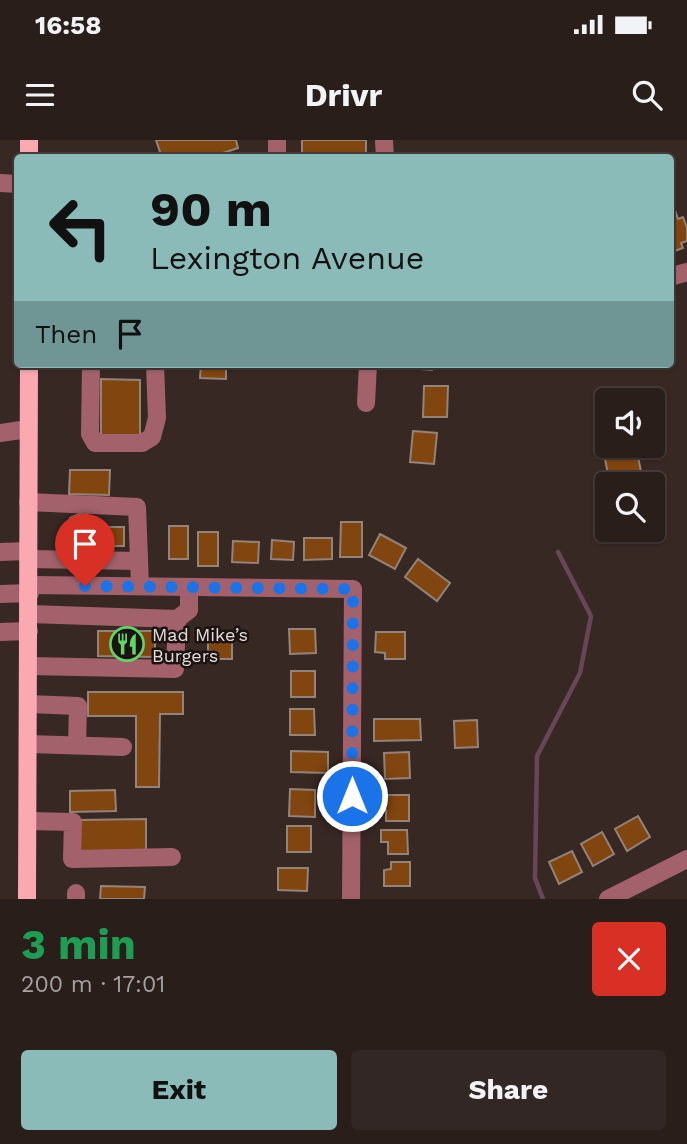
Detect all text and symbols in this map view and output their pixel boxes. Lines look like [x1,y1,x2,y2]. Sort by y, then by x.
text: 16:58 [35,10,102,40]
icon: menu [21,76,59,114]
text: Drivr [305,76,382,114]
icon: search [628,76,666,114]
text: 90 m [150,180,272,238]
icon: left [35,182,126,273]
text: Lexington Avenue [150,239,424,277]
icon: arrive [111,315,149,353]
text: Then [35,319,97,349]
map controls [595,388,665,542]
button: sound [595,388,665,458]
button: search [595,472,665,542]
pin [55,514,115,586]
icon: arrive [66,525,104,563]
place label: Mad Mike’s Burgers [152,624,248,666]
restaurant icon: Mad Mike’s Burgers [108,625,146,663]
position arrow [315,759,389,833]
text: 3 min [21,920,136,969]
button: close [592,922,666,996]
text: 200 m · 17:01 [21,971,165,998]
button: Exit [21,1050,337,1130]
button: Share [351,1050,666,1130]

